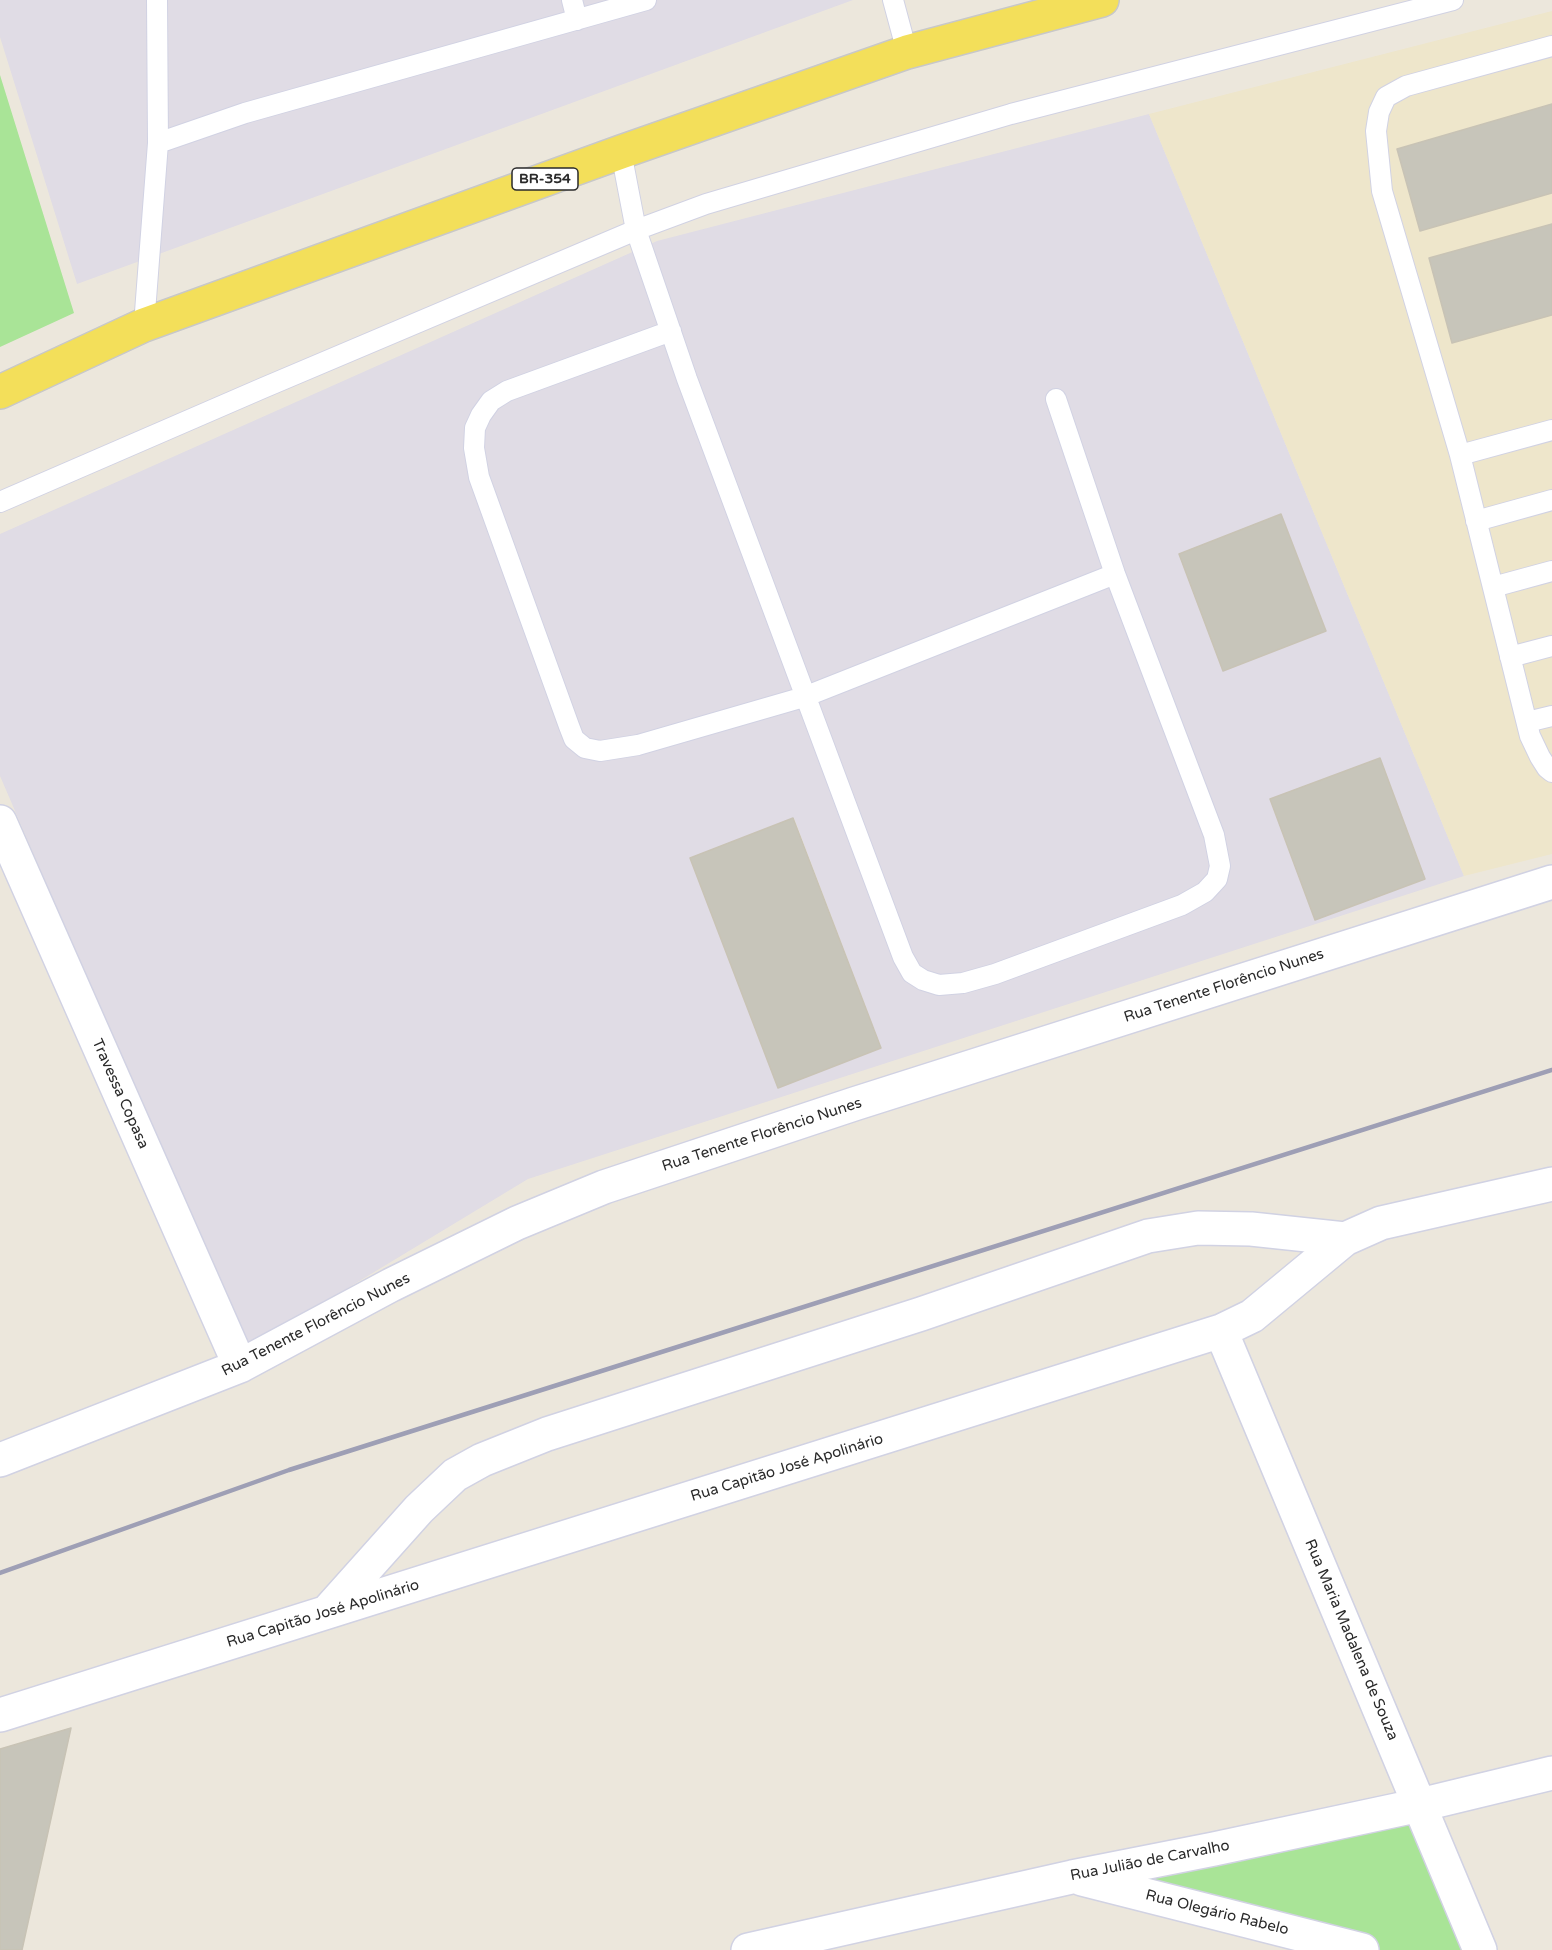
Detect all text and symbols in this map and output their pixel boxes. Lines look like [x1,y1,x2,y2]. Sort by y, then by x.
road number: BR-354 [512,168,578,190]
street label: Rua Tenente Florêncio Nunes [1122,945,1326,1027]
street label: Travessa Copasa [88,1036,152,1152]
street label: Rua Tenente Florêncio Nunes [660,1094,864,1176]
street label: Rua Tenente Florêncio Nunes [219,1270,413,1380]
street label: Rua Capitão José Apolinário [689,1430,885,1506]
street label: Rua Maria Madalena de Souza [1300,1537,1402,1743]
street label: Rua Capitão José Apolinário [225,1576,421,1652]
street label: Rua Julião de Carvalho [1069,1837,1231,1885]
street label: Rua Olegário Rabelo [1144,1887,1290,1939]

